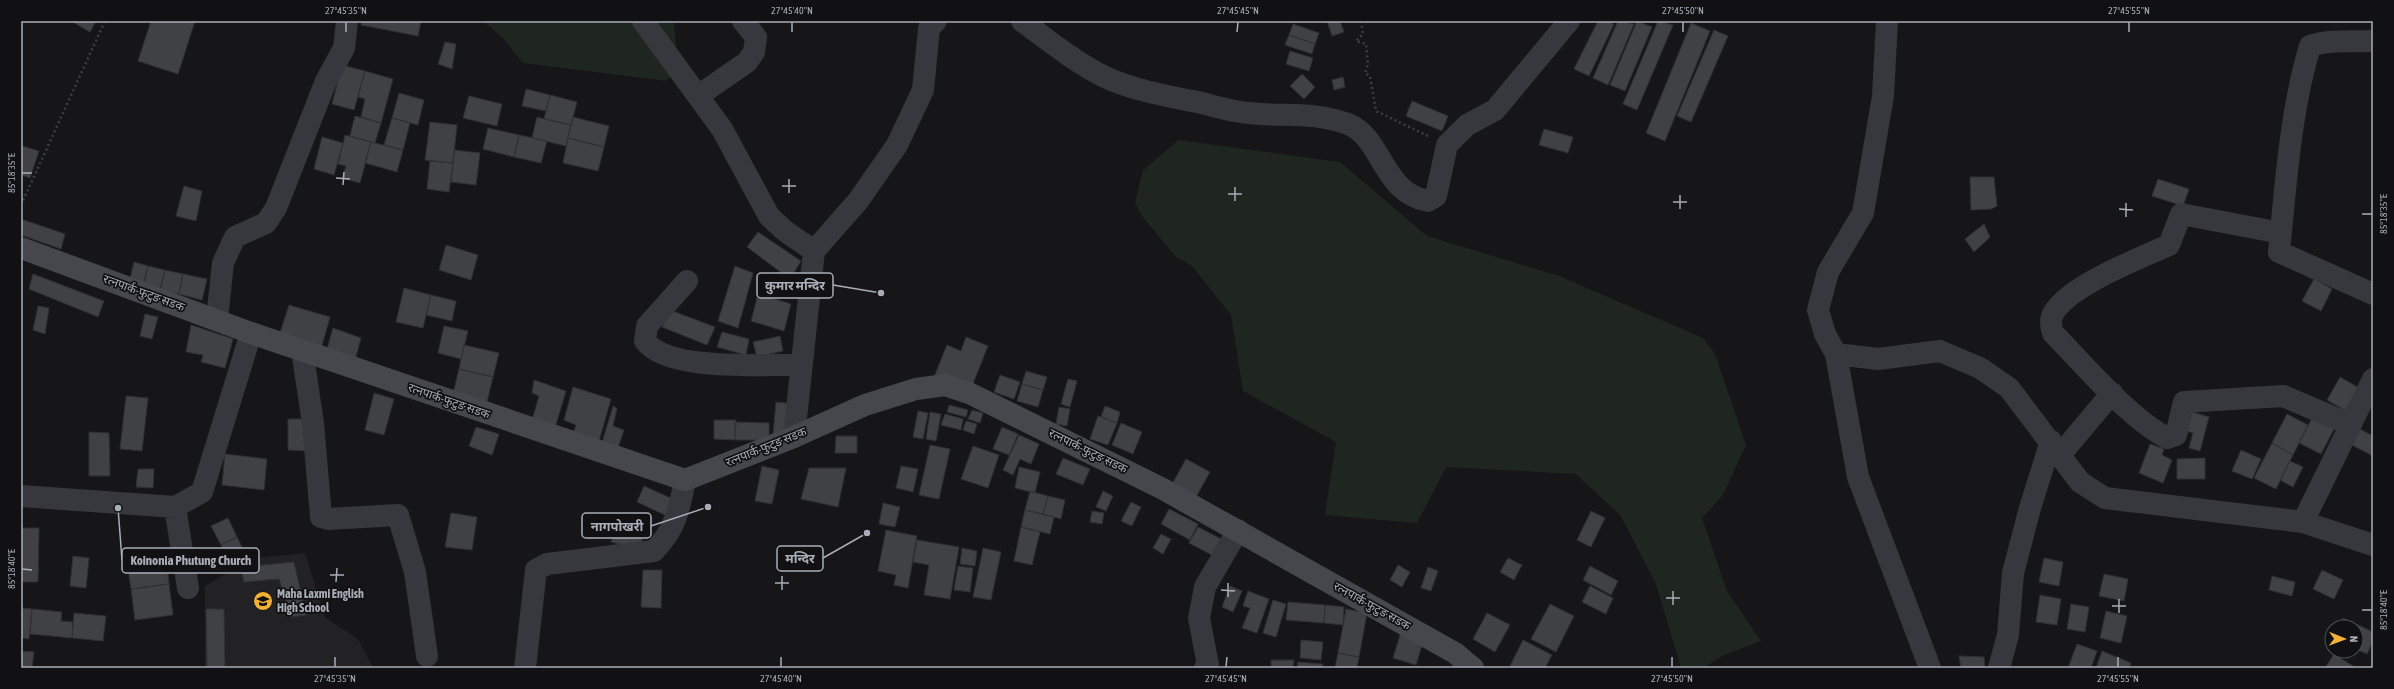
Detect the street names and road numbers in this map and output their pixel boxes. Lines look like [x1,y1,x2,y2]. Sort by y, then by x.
street label: रत्नपार्क-फुटुङ सडक [101,272,187,315]
street label: रत्नपार्क-फुटुङ सडक [406,380,493,423]
street label: रत्नपार्क-फुटुङ सडक [724,424,809,470]
street label: रत्नपार्क-फुटुङ सडक [1046,426,1130,477]
street label: रत्नपार्क-फुटुङ सडक [1331,579,1414,634]

